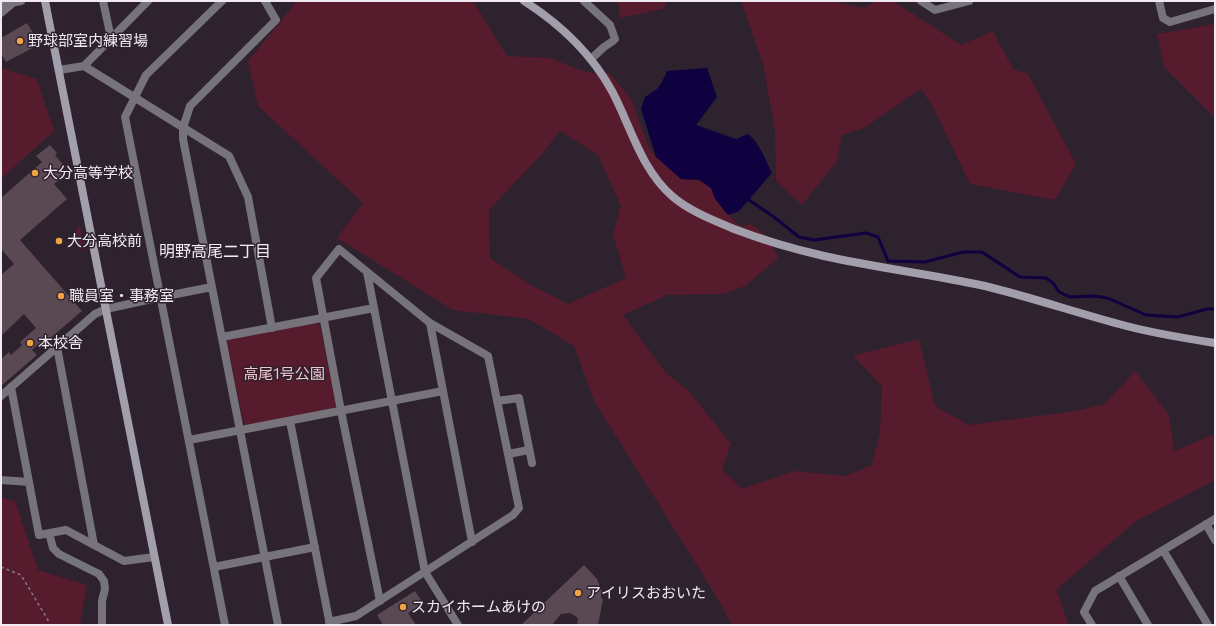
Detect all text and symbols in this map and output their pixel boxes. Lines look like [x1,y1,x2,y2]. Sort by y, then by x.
place label: 野球部室内練習場 [28,32,148,50]
marker: 野球部室内練習場 [15,36,25,46]
place label: 大分高等学校 [43,164,133,182]
marker: 大分高等学校 [30,168,40,178]
place label: 大分高校前 [67,232,142,250]
marker: 大分高校前 [54,236,64,246]
district label: 明野高尾二丁目 [159,242,271,262]
place label: 職員室・事務室 [69,287,174,305]
marker: 職員室・事務室 [56,291,66,301]
place label: 本校舎 [38,334,83,352]
marker: 本校舎 [25,338,35,348]
park label: 高尾1号公園 [243,365,325,383]
place label: アイリスおおいた [586,584,706,602]
marker: アイリスおおいた [573,588,583,598]
place label: スカイホームあけの [411,598,546,616]
marker: スカイホームあけの [398,602,408,612]

